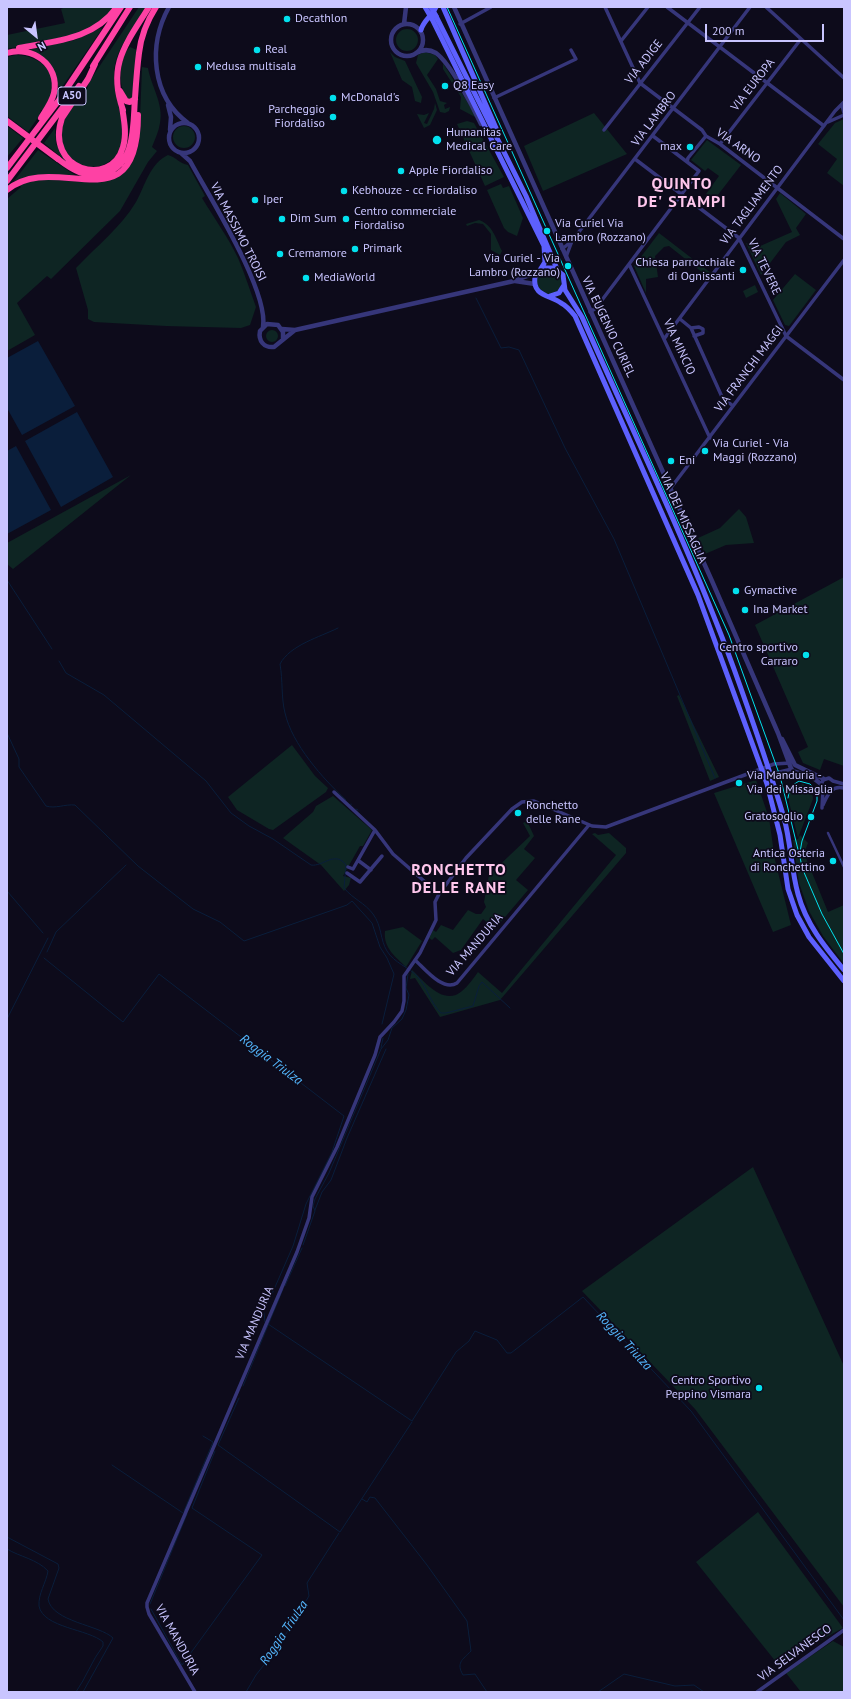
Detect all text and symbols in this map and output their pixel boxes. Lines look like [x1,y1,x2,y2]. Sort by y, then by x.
place label: Decathlon [295,12,347,26]
marker: Decathlon [282,14,292,24]
north arrow [16,16,56,56]
scale bar [707,16,826,42]
text: 200 m [712,23,745,38]
street label: VIA ADIGE [622,37,666,87]
text: N [35,39,48,54]
place label: Real [265,43,287,57]
marker: Real [252,45,262,55]
street label: VIA EUROPA [728,56,778,114]
place label: Medusa multisala [206,60,296,74]
marker: Medusa multisala [193,62,203,72]
place label: Q8 Easy [453,79,494,93]
marker: Q8 Easy [440,81,450,91]
road number: A50 [58,87,86,105]
street label: VIA LAMBRO [629,89,679,149]
place label: McDonald's [341,91,400,105]
marker: McDonald's [328,93,338,103]
place label: Parcheggio Fiordaliso [268,103,325,131]
marker: Parcheggio Fiordaliso [328,112,338,122]
street label: VIA ARNO [713,125,763,167]
place label: Humanitas Medical Care [446,126,512,154]
marker: Humanitas Medical Care [431,134,443,146]
place label: max [660,140,682,154]
marker: max [685,142,695,152]
street label: VIA TAGLIAMENTO [718,163,786,247]
place label: Apple Fiordaliso [409,164,492,178]
marker: Apple Fiordaliso [396,166,406,176]
district label: QUINTO DE' STAMPI [637,174,727,212]
street label: VIA MASSIMO TROISI [207,180,269,284]
place label: Kebhouze - cc Fiordaliso [352,184,477,198]
marker: Kebhouze - cc Fiordaliso [339,186,349,196]
place label: Iper [263,193,283,207]
marker: Iper [250,195,260,205]
place label: Centro commerciale Fiordaliso [354,205,456,233]
place label: Dim Sum [290,212,337,226]
marker: Dim Sum [277,214,287,224]
marker: Centro commerciale Fiordaliso [341,214,351,224]
place label: Via Curiel Via Lambro (Rozzano) [555,217,646,245]
marker: Via Curiel Via Lambro (Rozzano) [542,226,552,236]
street label: VIA TEVERE [744,237,784,297]
place label: Primark [363,242,402,256]
marker: Primark [350,244,360,254]
place label: Cremamore [288,247,347,261]
marker: Cremamore [275,249,285,259]
place label: Via Curiel - Via Lambro (Rozzano) [469,252,560,280]
place label: Chiesa parrocchiale di Ognissanti [635,256,735,284]
marker: Via Curiel - Via Lambro (Rozzano) [563,261,573,271]
marker: Chiesa parrocchiale di Ognissanti [738,265,748,275]
place label: MediaWorld [314,271,375,285]
marker: MediaWorld [301,273,311,283]
street label: VIA EUGENIO CURIEL [578,274,638,380]
street label: VIA MINCIO [660,317,698,377]
street label: VIA FRANCHI MAGGI [712,323,786,415]
place label: Via Curiel - Via Maggi (Rozzano) [713,437,797,465]
marker: Via Curiel - Via Maggi (Rozzano) [700,446,710,456]
place label: Eni [679,454,695,468]
marker: Eni [666,456,676,466]
street label: VIA DEI MISSAGLIA [656,470,710,566]
place label: Gymactive [744,584,797,598]
marker: Gymactive [731,586,741,596]
place label: Ina Market [753,603,808,617]
marker: Ina Market [740,605,750,615]
place label: Centro sportivo Carraro [719,641,798,669]
marker: Centro sportivo Carraro [801,650,811,660]
place label: Via Manduria - Via dei Missaglia [747,769,833,797]
marker: Via Manduria - Via dei Missaglia [734,778,744,788]
place label: Ronchetto delle Rane [526,799,580,827]
marker: Ronchetto delle Rane [513,808,523,818]
place label: Gratosoglio [744,810,803,824]
marker: Gratosoglio [806,812,816,822]
place label: Antica Osteria di Ronchettino [750,847,825,875]
marker: Antica Osteria di Ronchettino [828,856,838,866]
district label: RONCHETTO DELLE RANE [411,860,507,898]
street label: VIA MANDURIA [444,911,506,979]
water label: Roggia Triulza [237,1031,305,1089]
street label: VIA MANDURIA [233,1284,277,1362]
water label: Roggia Triulza [593,1308,655,1374]
place label: Centro Sportivo Peppino Vismara [665,1374,751,1402]
marker: Centro Sportivo Peppino Vismara [754,1383,764,1393]
water label: Roggia Triulza [257,1598,311,1668]
street label: VIA MANDURIA [152,1602,202,1678]
street label: VIA SELVANESCO [755,1622,835,1684]

